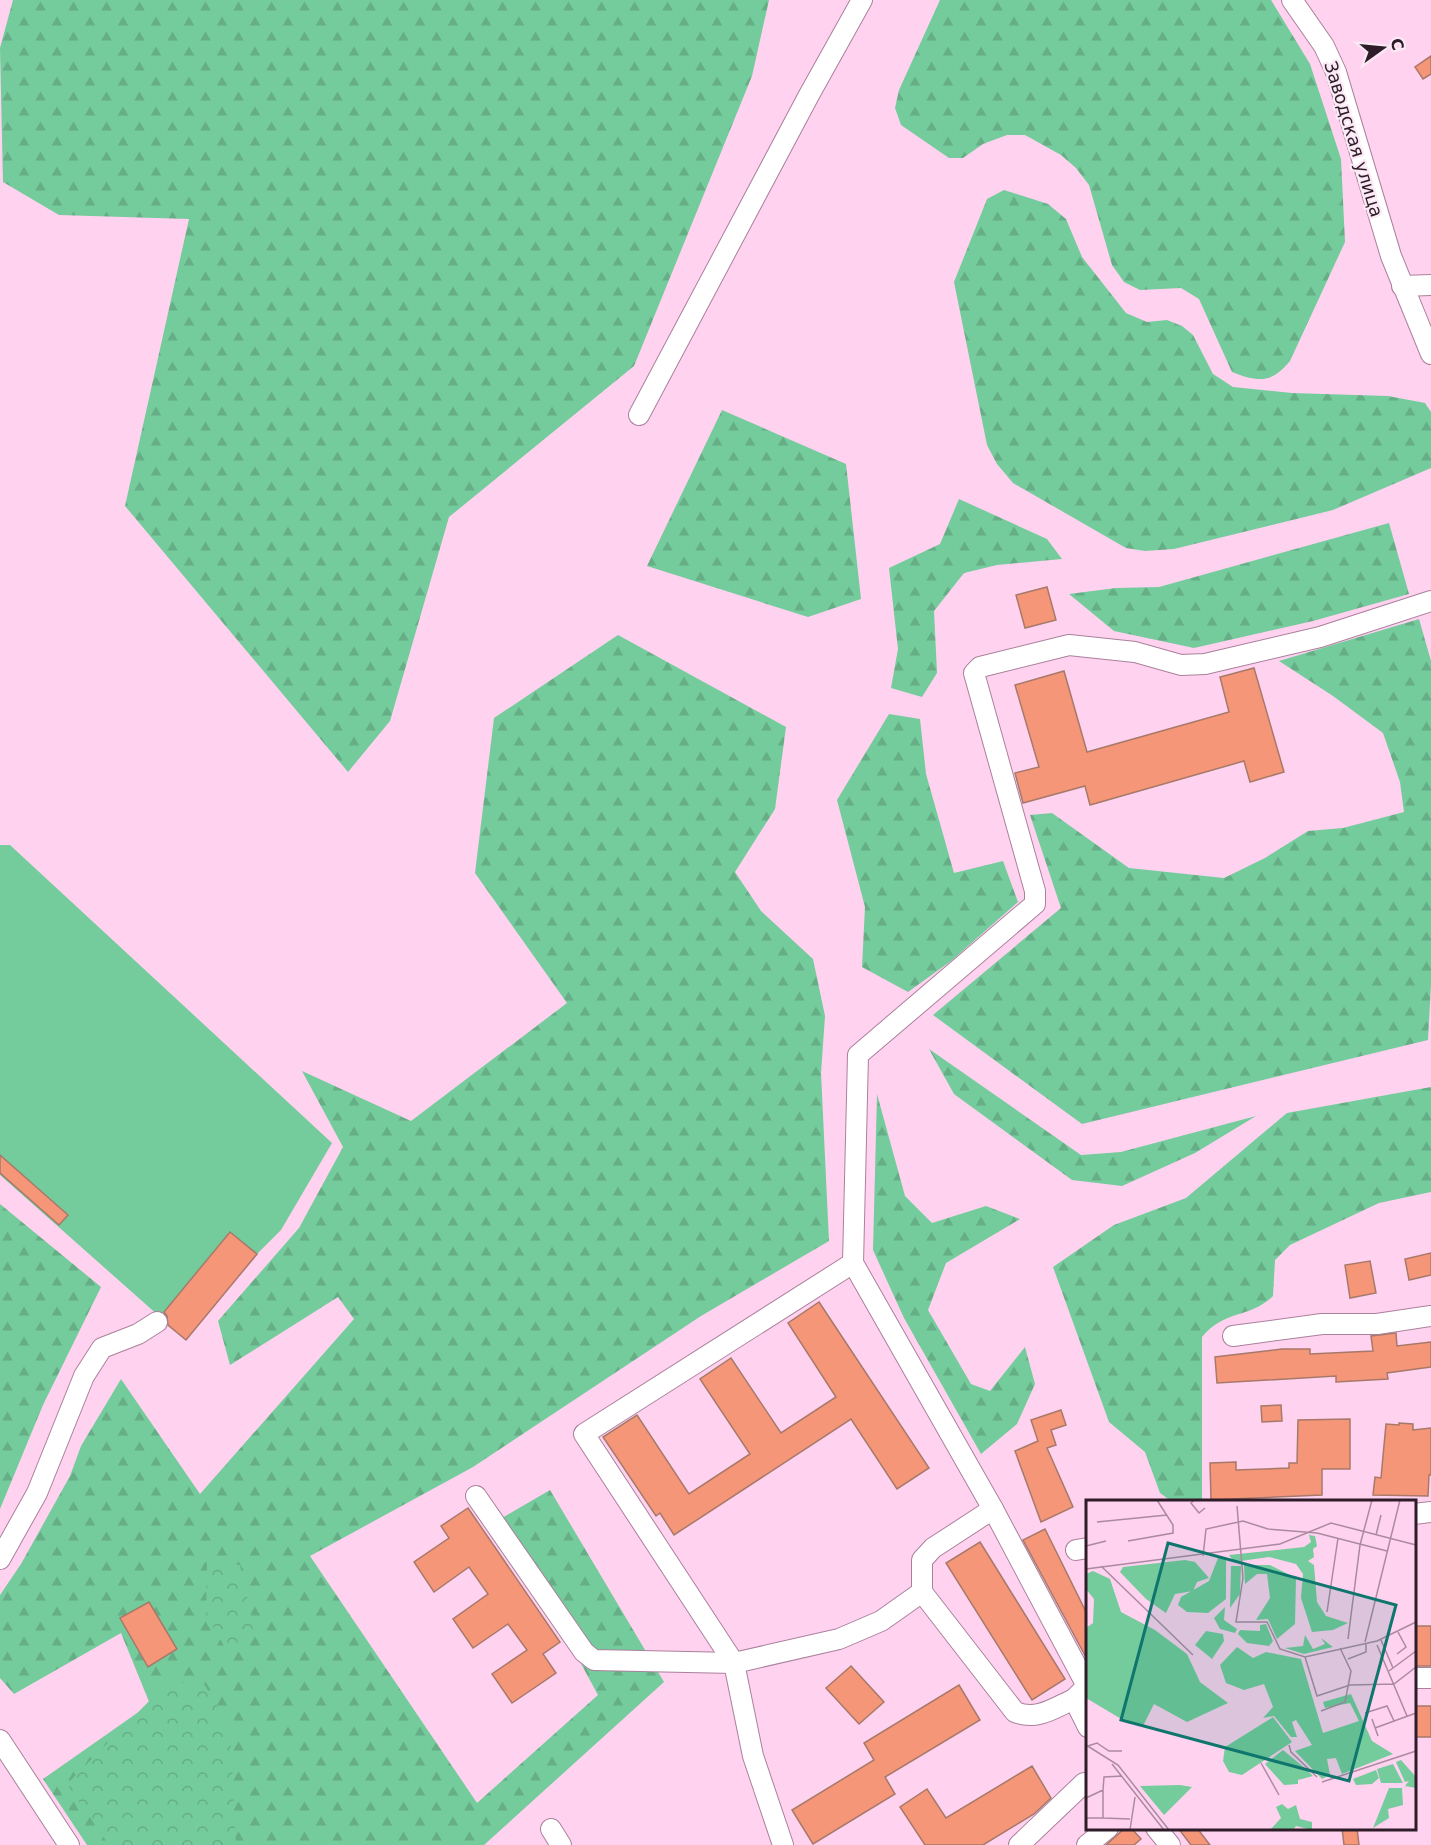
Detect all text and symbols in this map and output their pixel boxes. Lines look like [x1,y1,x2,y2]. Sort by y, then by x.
north arrow [1353,18,1413,78]
text: С [1386,36,1408,52]
street label: Заводская улица [1320,58,1388,220]
inset map [1086,1500,1416,1830]

